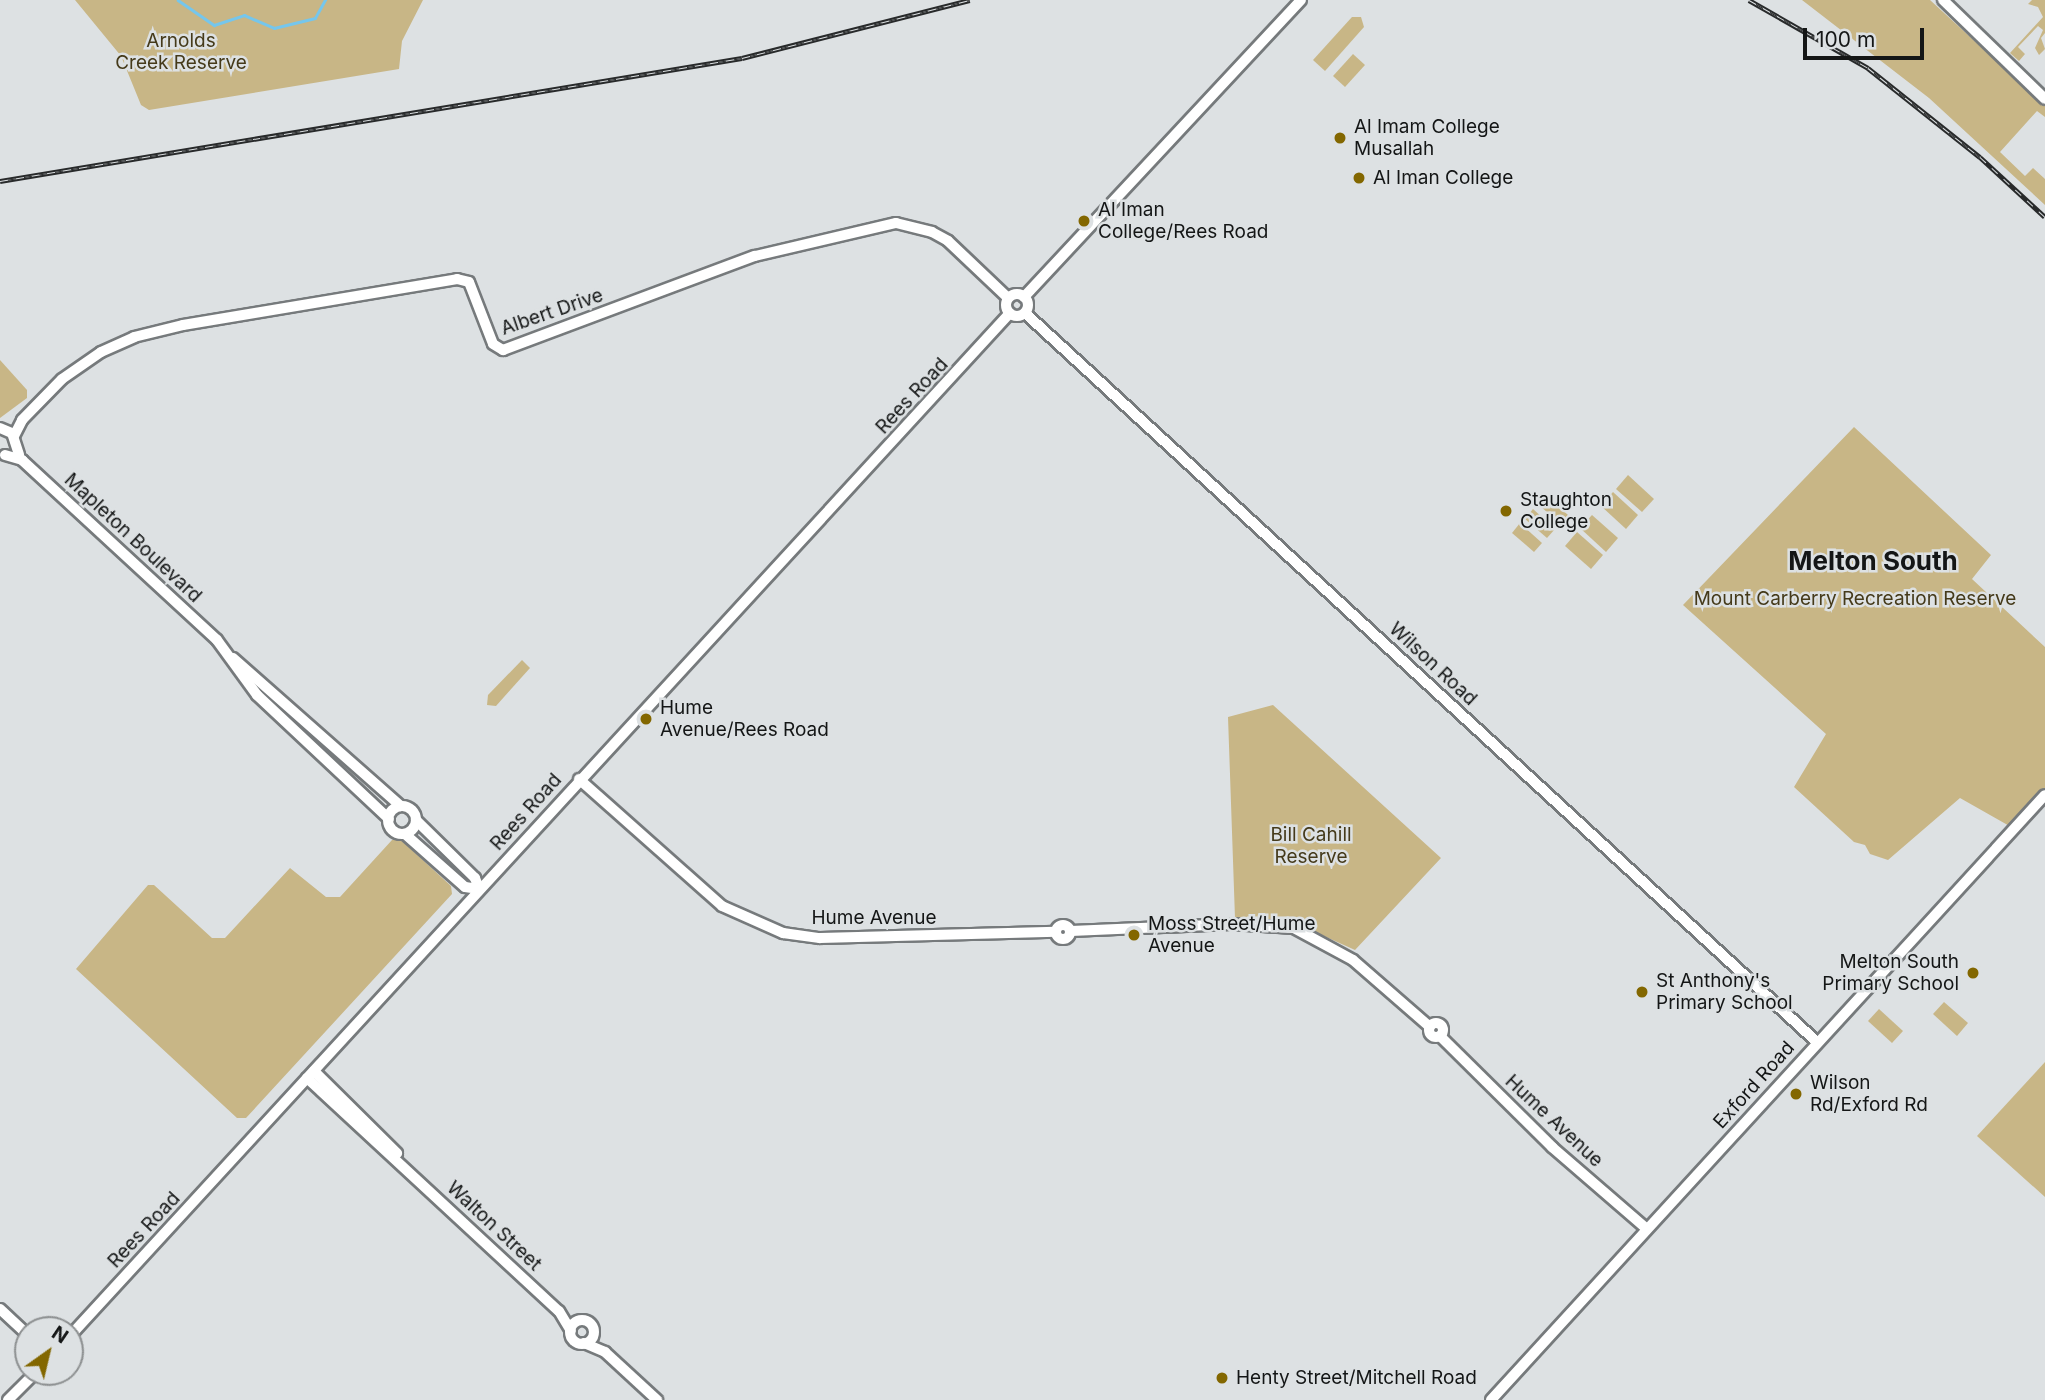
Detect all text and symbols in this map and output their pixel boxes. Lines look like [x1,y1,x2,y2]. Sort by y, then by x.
scale bar [1807,14,1928,58]
text: 100 m [1816,27,1875,52]
park label: Arnolds Creek Reserve [115,30,247,74]
place label: Al Imam College Musallah [1354,116,1500,160]
marker: Al Imam College Musallah [1332,130,1348,146]
place label: Al Iman College [1373,167,1513,189]
marker: Al Iman College [1351,170,1367,186]
place label: Al Iman College/Rees Road [1098,199,1268,243]
marker: Al Iman College/Rees Road [1076,213,1092,229]
street label: Albert Drive [498,284,606,340]
street label: Rees Road [871,353,953,439]
street label: Mapleton Boulevard [60,469,206,607]
place label: Staughton College [1520,489,1612,533]
marker: Staughton College [1498,503,1514,519]
district label: Melton South [1788,545,1958,577]
park label: Mount Carberry Recreation Reserve [1694,588,2016,610]
street label: Wilson Road [1384,618,1482,710]
place label: Hume Avenue/Rees Road [660,697,829,741]
marker: Hume Avenue/Rees Road [638,711,654,727]
street label: Rees Road [486,769,566,855]
park label: Bill Cahill Reserve [1270,824,1352,868]
street label: Hume Avenue [811,907,937,929]
place label: Moss Street/Hume Avenue [1148,913,1315,957]
marker: Moss Street/Hume Avenue [1126,927,1142,943]
place label: Melton South Primary School [1822,951,1959,995]
marker: Melton South Primary School [1965,965,1981,981]
place label: St Anthony's Primary School [1656,970,1793,1014]
marker: St Anthony's Primary School [1634,984,1650,1000]
street label: Exford Road [1709,1037,1799,1133]
street label: Hume Avenue [1500,1070,1608,1172]
place label: Wilson Rd/Exford Rd [1810,1072,1928,1116]
marker: Wilson Rd/Exford Rd [1788,1086,1804,1102]
street label: Walton Street [442,1176,546,1276]
street label: Rees Road [103,1187,185,1273]
north arrow [14,1316,84,1386]
text: N [47,1321,72,1348]
place label: Henty Street/Mitchell Road [1236,1367,1477,1389]
marker: Henty Street/Mitchell Road [1214,1370,1230,1386]

